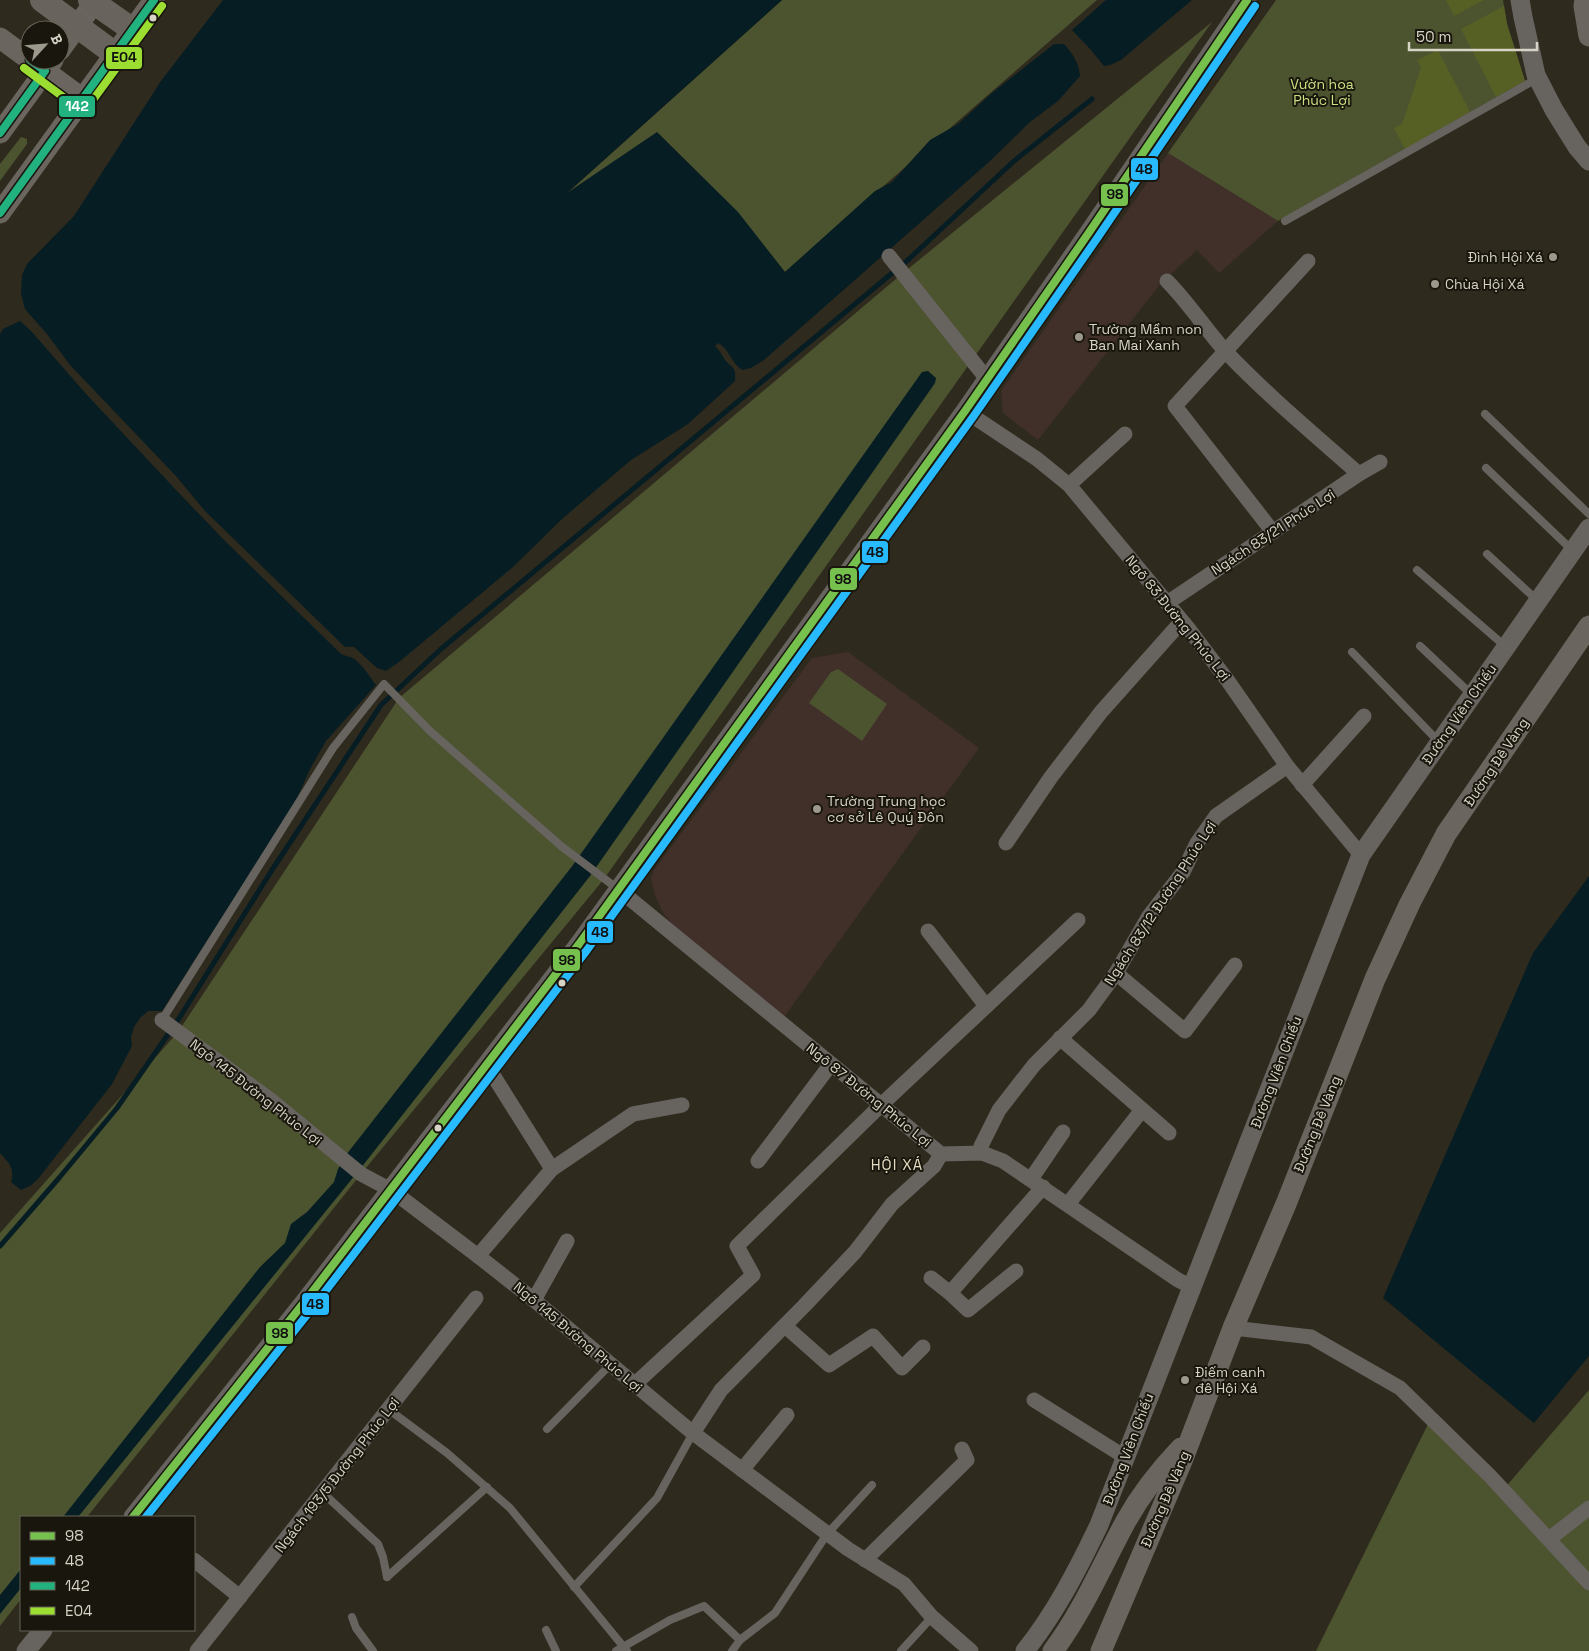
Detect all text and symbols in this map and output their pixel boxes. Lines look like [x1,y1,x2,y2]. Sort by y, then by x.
unlabelled marker [148,13,158,23]
north arrow [20,20,70,70]
scale bar [1409,20,1536,52]
text: 50 m [1416,27,1451,46]
text: B [47,31,67,47]
line badge: E04 [105,46,143,70]
text: E04 [111,48,137,66]
park label: Vườn hoa Phúc Lợi [1290,75,1354,109]
line badge: 142 [58,95,96,118]
text: 142 [65,97,89,115]
line badge: 48 [1130,157,1159,181]
text: 48 [1135,160,1153,178]
line badge: 98 [1100,183,1129,207]
text: 98 [1106,185,1124,203]
place label: Đình Hội Xá [1468,248,1543,266]
marker: Đình Hội Xá [1547,251,1559,263]
place label: Chùa Hội Xá [1445,275,1524,293]
marker: Chùa Hội Xá [1429,278,1441,290]
place label: Trường Mầm non Ban Mai Xanh [1089,320,1202,354]
marker: Trường Mầm non Ban Mai Xanh [1073,331,1085,343]
street label: Ngách 83/21 Phúc Lợi [1208,485,1338,579]
line badge: 48 [861,540,889,564]
text: 48 [866,543,884,561]
street label: Ngõ 83 Đường Phúc Lợi [1122,551,1234,685]
line badge: 98 [829,567,858,591]
text: 98 [834,570,852,588]
street label: Đường Viên Chiếu [1418,660,1500,768]
street label: Đường Đê Vàng [1460,714,1532,810]
place label: Trường Trung học cơ sở Lê Quý Đôn [827,792,946,826]
marker: Trường Trung học cơ sở Lê Quý Đôn [811,803,823,815]
street label: Ngách 83/12 Đường Phúc Lợi [1100,817,1220,989]
line badge: 48 [586,920,614,944]
text: 48 [591,923,609,941]
line badge: 98 [552,948,581,972]
text: 98 [558,951,576,969]
unlabelled marker [557,978,567,988]
street label: Đường Viên Chiếu [1246,1014,1306,1130]
street label: Ngõ 145 Đường Phúc Lợi [186,1035,326,1149]
street label: Ngõ 87 Đường Phúc Lợi [803,1039,935,1151]
street label: Đường Đê Vàng [1289,1073,1345,1175]
unlabelled marker [433,1123,443,1133]
district label: HỘI XÁ [871,1155,923,1174]
street label: Ngõ 145 Đường Phúc Lợi [510,1278,646,1396]
line badge: 48 [301,1292,330,1316]
text: 48 [306,1295,324,1313]
line badge: 98 [265,1321,294,1345]
text: 98 [271,1324,289,1342]
place label: Điếm canh đê Hội Xá [1195,1363,1265,1397]
marker: Điếm canh đê Hội Xá [1179,1374,1191,1386]
street label: Đường Viên Chiếu [1098,1391,1158,1507]
street label: Ngách 193/5 Đường Phúc Lợi [271,1394,403,1556]
street label: Đường Đê Vàng [1137,1448,1193,1550]
legend [20,1516,195,1631]
text: 98 [65,1526,84,1545]
text: 48 [65,1551,84,1570]
text: 142 [65,1576,90,1595]
text: E04 [65,1601,92,1620]

